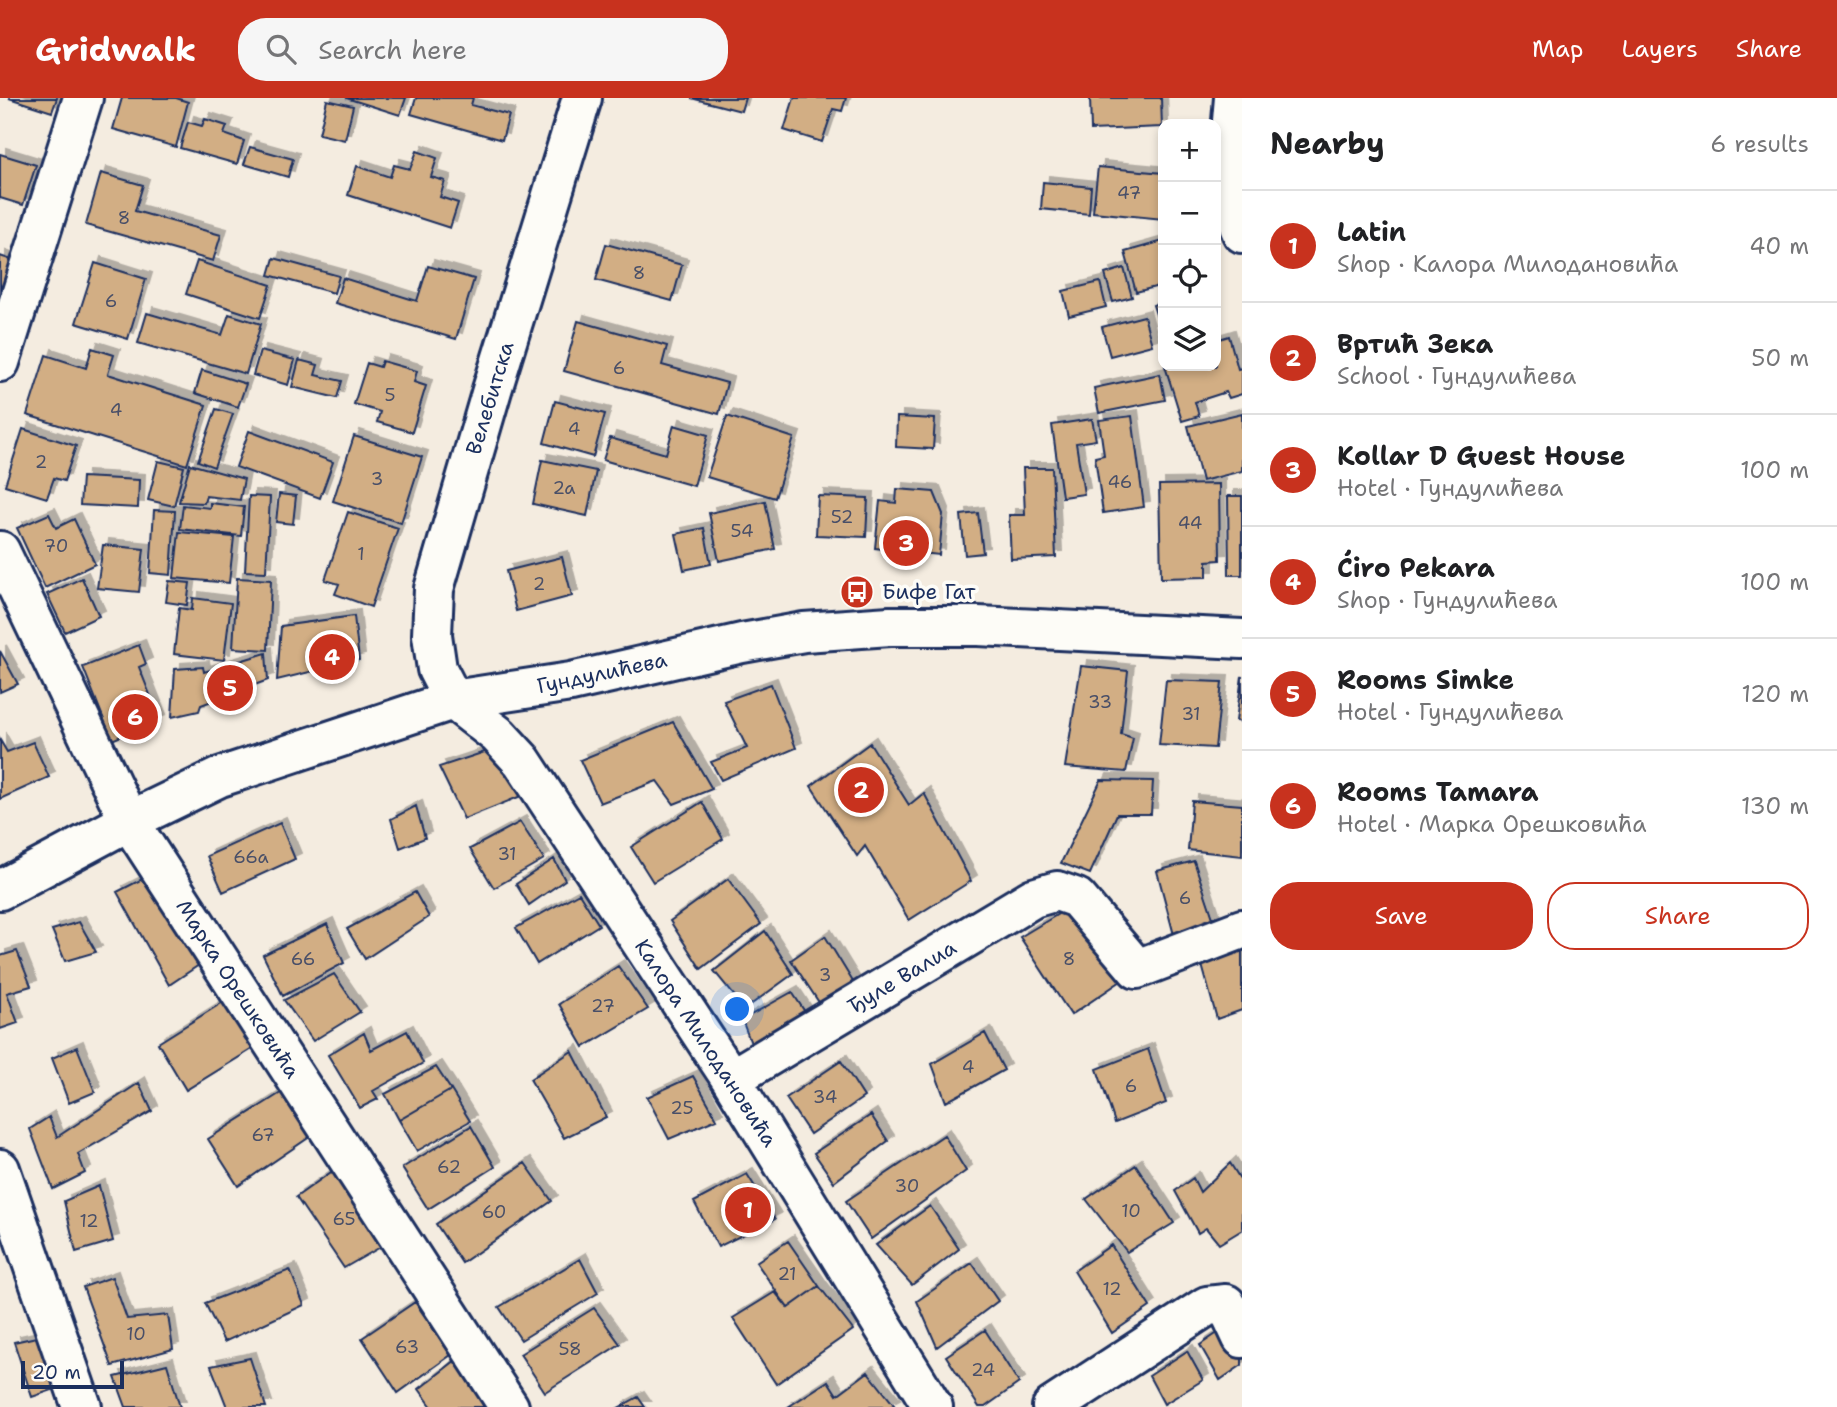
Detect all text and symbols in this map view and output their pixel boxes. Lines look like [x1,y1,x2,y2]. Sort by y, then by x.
search box [238,18,728,81]
text: Gridwalk [35,27,196,72]
icon: search [262,30,300,68]
text: Search here [318,32,467,67]
text: Map [1532,33,1583,65]
text: Layers [1621,33,1698,65]
text: Share [1736,33,1802,65]
map controls [1158,119,1221,371]
button: + [1158,119,1221,182]
text: Nearby [1270,123,1385,164]
text: 6 results [1710,129,1809,159]
house number: 47 [1117,181,1141,205]
button: − [1158,182,1221,245]
house number: 8 [118,206,130,230]
text: Latin [1337,214,1406,249]
text: 1 [1288,231,1298,261]
text: 40 m [1749,231,1809,261]
button: locate [1158,245,1221,308]
text: Shop · Калора Милодановића [1337,249,1678,279]
house number: 8 [633,261,645,285]
house number: 6 [105,289,117,313]
button: layers [1158,308,1221,371]
text: Вртић Зека [1337,326,1493,361]
street label: Велебитска [460,338,520,458]
text: 2 [1285,343,1301,373]
text: 50 m [1751,343,1809,373]
house number: 6 [613,356,625,380]
text: School · Гундулићева [1337,361,1576,391]
house number: 5 [384,383,396,407]
house number: 4 [110,398,122,422]
house number: 4 [568,417,580,441]
text: Kollar D Guest House [1337,438,1625,473]
house number: 2 [35,450,47,474]
text: 3 [1285,455,1301,485]
text: 100 m [1740,455,1809,485]
house number: 3 [371,467,383,491]
house number: 46 [1108,470,1132,494]
text: Hotel · Гундулићева [1337,473,1563,503]
house number: 2a [552,476,576,500]
house number: 52 [831,505,853,529]
house number: 44 [1178,511,1202,535]
pin: 3 [883,517,929,569]
house number: 54 [730,519,754,543]
house number: 70 [44,534,68,558]
house number: 1 [357,542,365,566]
text: Ćiro Pekara [1337,550,1495,585]
text: 4 [1285,567,1301,597]
text: 100 m [1740,567,1809,597]
house number: 2 [533,572,545,596]
bus stop icon: Бифе Гат [838,573,876,611]
place label: Бифе Гат [882,578,976,606]
text: Shop · Гундулићева [1337,585,1557,615]
pin: 4 [309,631,355,683]
street label: Гундулићева [534,646,670,700]
pin: 5 [207,662,253,714]
text: Rooms Simke [1337,662,1514,697]
text: 5 [1286,679,1300,709]
text: 120 m [1741,679,1809,709]
house number: 33 [1088,690,1112,714]
pin: 6 [112,691,158,743]
text: Hotel · Гундулићева [1337,697,1563,727]
house number: 31 [1181,702,1201,726]
pin: 2 [838,764,884,816]
text: Rooms Tamara [1337,774,1539,809]
text: 6 [1285,791,1301,821]
text: 130 m [1741,791,1809,821]
text: Hotel · Марка Орешковића [1337,809,1646,839]
house number: 31 [497,842,517,866]
house number: 66a [233,845,269,869]
button: Save [1270,882,1533,950]
button: Share [1547,882,1809,950]
house number: 6 [1179,886,1191,910]
street label: Марка Орешковића [170,894,306,1084]
street label: Калора Милодановића [628,934,784,1152]
street label: Ђуле Валиа [842,934,962,1020]
house number: 66 [291,947,315,971]
house number: 8 [1063,947,1075,971]
house number: 3 [819,963,831,987]
your location [720,992,754,1026]
house number: 27 [591,994,615,1018]
house number: 4 [962,1055,974,1079]
house number: 6 [1125,1074,1137,1098]
house number: 34 [813,1085,837,1109]
house number: 25 [670,1096,694,1120]
house number: 67 [251,1123,275,1147]
house number: 62 [437,1155,461,1179]
house number: 30 [895,1174,919,1198]
pin: 1 [725,1184,771,1236]
house number: 10 [1121,1199,1141,1223]
house number: 60 [482,1200,506,1224]
house number: 65 [333,1207,355,1231]
house number: 12 [79,1209,99,1233]
house number: 21 [777,1262,797,1286]
house number: 12 [1102,1277,1122,1301]
house number: 10 [126,1322,146,1346]
house number: 63 [395,1335,419,1359]
house number: 58 [558,1337,582,1361]
scale bar [21,1358,124,1390]
house number: 24 [971,1358,995,1382]
text: 20 m [32,1360,81,1385]

